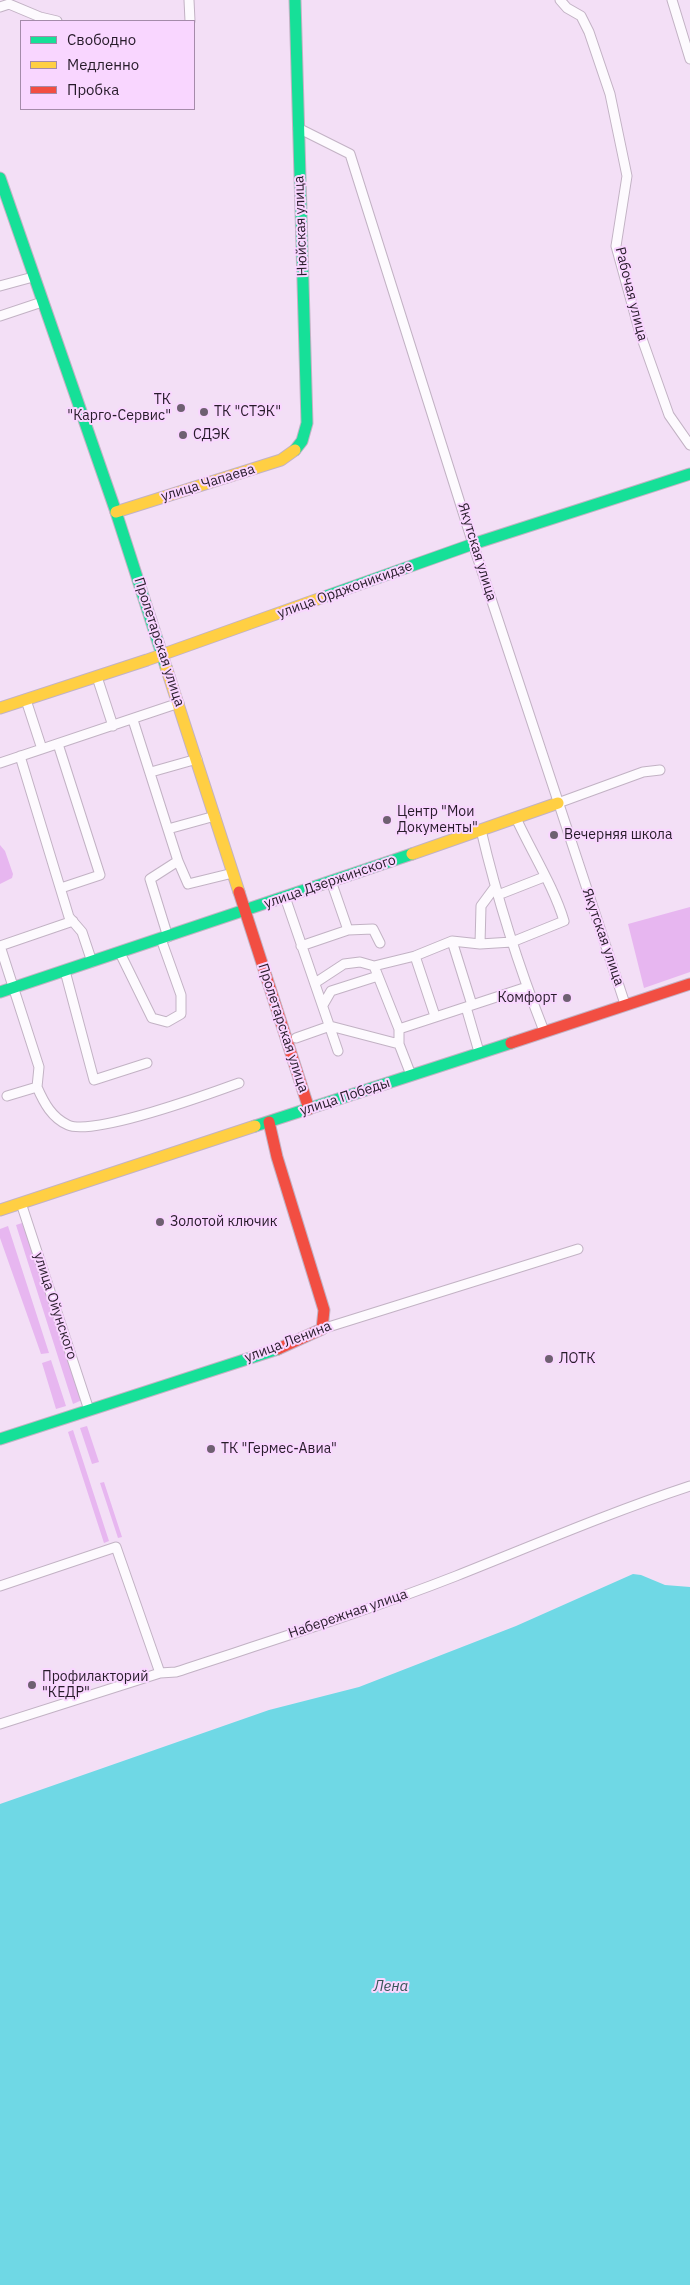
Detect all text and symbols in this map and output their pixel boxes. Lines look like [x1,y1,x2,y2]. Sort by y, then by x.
legend [20,20,195,110]
text: Свободно [67,30,136,49]
text: Медленно [67,55,139,74]
text: Пробка [67,80,119,99]
street label: Нюйская улица [291,175,311,277]
street label: Рабочая улица [611,245,651,343]
place label: ТК "Карго-Сервис" [67,392,171,424]
marker: ТК "Карго-Сервис" [175,402,187,414]
place label: ТК "СТЭК" [214,404,281,420]
marker: ТК "СТЭК" [198,406,210,418]
place label: СДЭК [193,427,230,443]
marker: СДЭК [177,429,189,441]
street label: улица Чапаева [159,461,257,505]
street label: Якутская улица [454,501,500,603]
street label: улица Орджоникидзе [275,558,415,622]
street label: Пролетарская улица [130,575,188,709]
place label: Центр "Мои Документы" [397,804,478,836]
marker: Центр "Мои Документы" [381,814,393,826]
place label: Вечерняя школа [564,827,672,843]
marker: Вечерняя школа [548,829,560,841]
street label: улица Дзержинского [262,852,398,912]
street label: Якутская улица [578,886,628,988]
street label: Пролетарская улица [254,961,312,1095]
place label: Комфорт [498,990,557,1006]
marker: Комфорт [561,992,573,1004]
street label: улица Победы [298,1075,392,1119]
place label: Золотой ключик [170,1214,277,1230]
marker: Золотой ключик [154,1216,166,1228]
street label: улица Ойунского [30,1250,80,1362]
street label: улица Ленина [242,1318,334,1366]
place label: ЛОТК [559,1351,595,1367]
marker: ЛОТК [543,1353,555,1365]
place label: ТК "Гермес-Авиа" [221,1441,337,1457]
marker: ТК "Гермес-Авиа" [205,1443,217,1455]
street label: Набережная улица [286,1586,410,1642]
place label: Профилакторий "КЕДР" [42,1669,148,1701]
marker: Профилакторий "КЕДР" [26,1679,38,1691]
water label: Лена [374,1978,408,1996]

